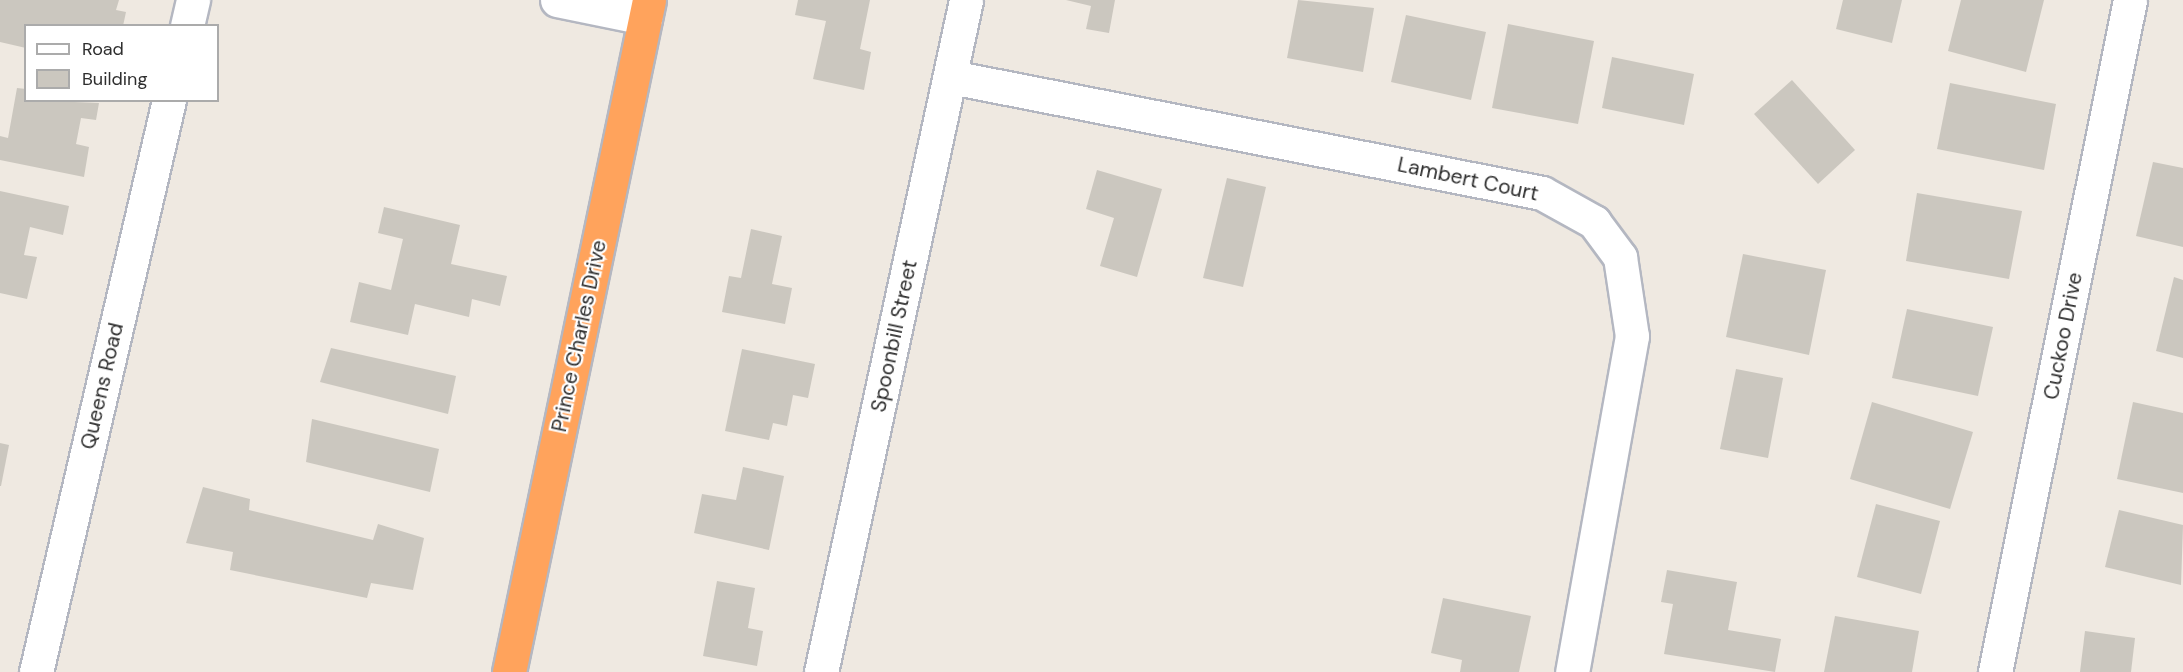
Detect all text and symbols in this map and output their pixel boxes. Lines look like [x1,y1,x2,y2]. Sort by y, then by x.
legend [24,24,219,102]
text: Road [82,37,124,61]
text: Building [82,67,147,91]
street label: Lambert Court [1395,152,1541,206]
street label: Prince Charles Drive [546,238,612,434]
street label: Spoonbill Street [866,258,922,414]
street label: Cuckoo Drive [2038,270,2088,402]
street label: Queens Road [75,320,129,452]

